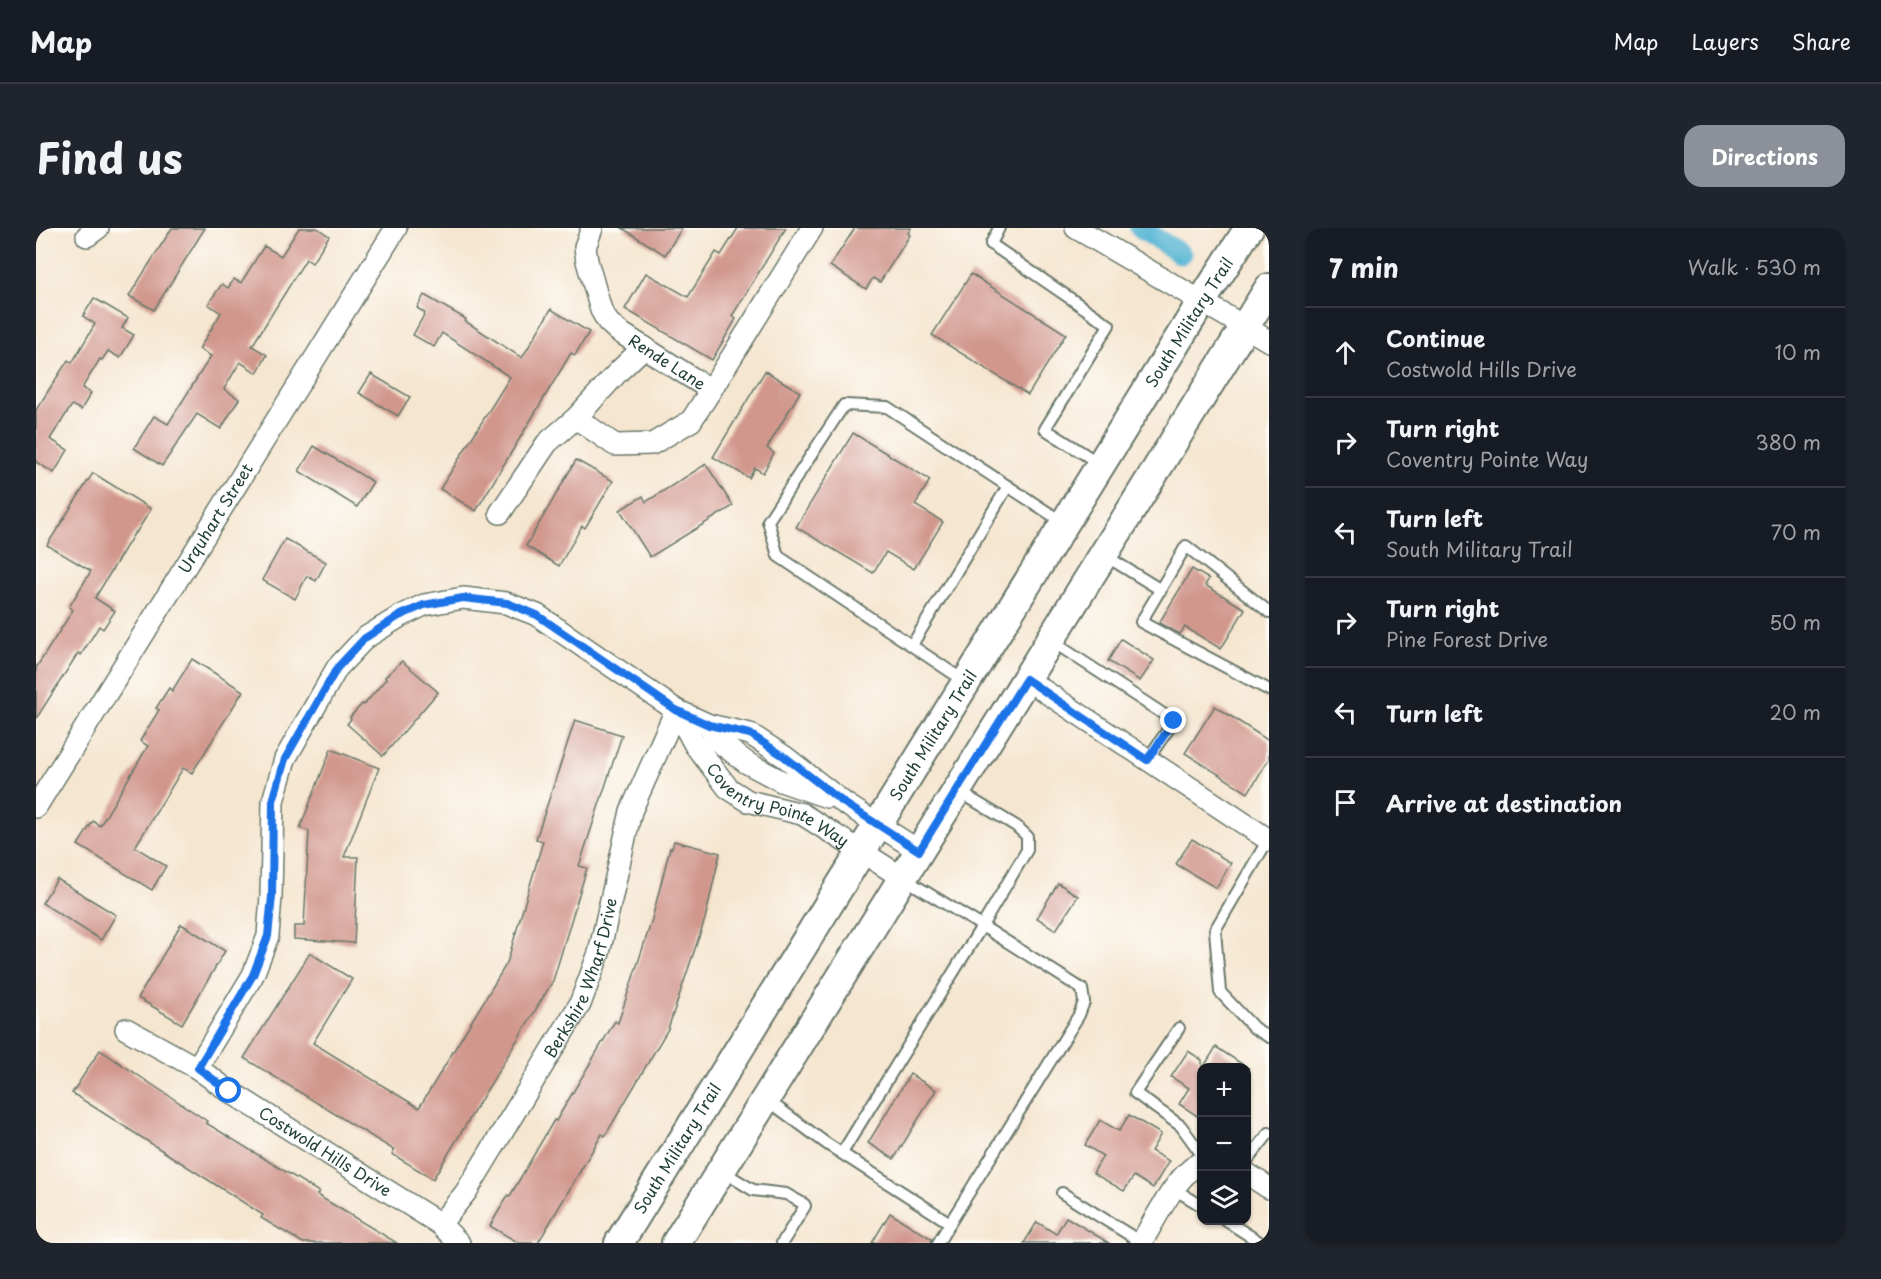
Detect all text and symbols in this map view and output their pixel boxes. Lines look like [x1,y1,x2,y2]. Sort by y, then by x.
text: Map [30,20,92,63]
text: Map [1614,25,1658,57]
text: Layers [1691,25,1759,57]
text: Share [1792,25,1851,57]
text: Find us [36,125,183,188]
button: Directions [1684,125,1845,187]
text: 7 min [1329,248,1399,287]
street label: South Military Trail [1139,252,1238,391]
text: Walk · 530 m [1688,252,1821,282]
text: Continue [1386,321,1485,354]
street label: Rende Lane [624,328,711,395]
icon: ahead [1329,336,1362,369]
text: 10 m [1774,337,1821,367]
text: Costwold Hills Drive [1386,354,1577,384]
text: Turn right [1386,411,1499,444]
icon: right [1329,426,1362,459]
text: 380 m [1755,427,1821,457]
text: Coventry Pointe Way [1386,444,1589,474]
street label: Urquhart Street [171,458,258,577]
text: Turn left [1386,501,1483,534]
icon: left [1329,516,1362,549]
text: 70 m [1771,517,1821,547]
text: South Military Trail [1386,534,1573,564]
text: Turn right [1386,591,1499,624]
icon: right [1329,606,1362,639]
text: 50 m [1769,607,1821,637]
text: Pine Forest Drive [1386,624,1548,654]
street label: South Military Trail [883,665,982,805]
icon: left [1329,696,1362,729]
text: Turn left [1386,696,1483,729]
text: 20 m [1769,697,1821,727]
route end [1160,707,1186,733]
street label: Coventry Pointe Way [702,757,854,852]
icon: arrive [1329,786,1362,819]
text: Arrive at destination [1386,786,1622,819]
street label: Berkshire Wharf Drive [537,895,622,1062]
map controls [1197,1063,1251,1225]
button: + [1197,1063,1251,1117]
route start [215,1077,241,1103]
street label: South Military Trail [627,1078,726,1218]
street label: Costwold Hills Drive [255,1100,397,1202]
button: − [1197,1117,1251,1171]
button: layers [1197,1171,1251,1225]

